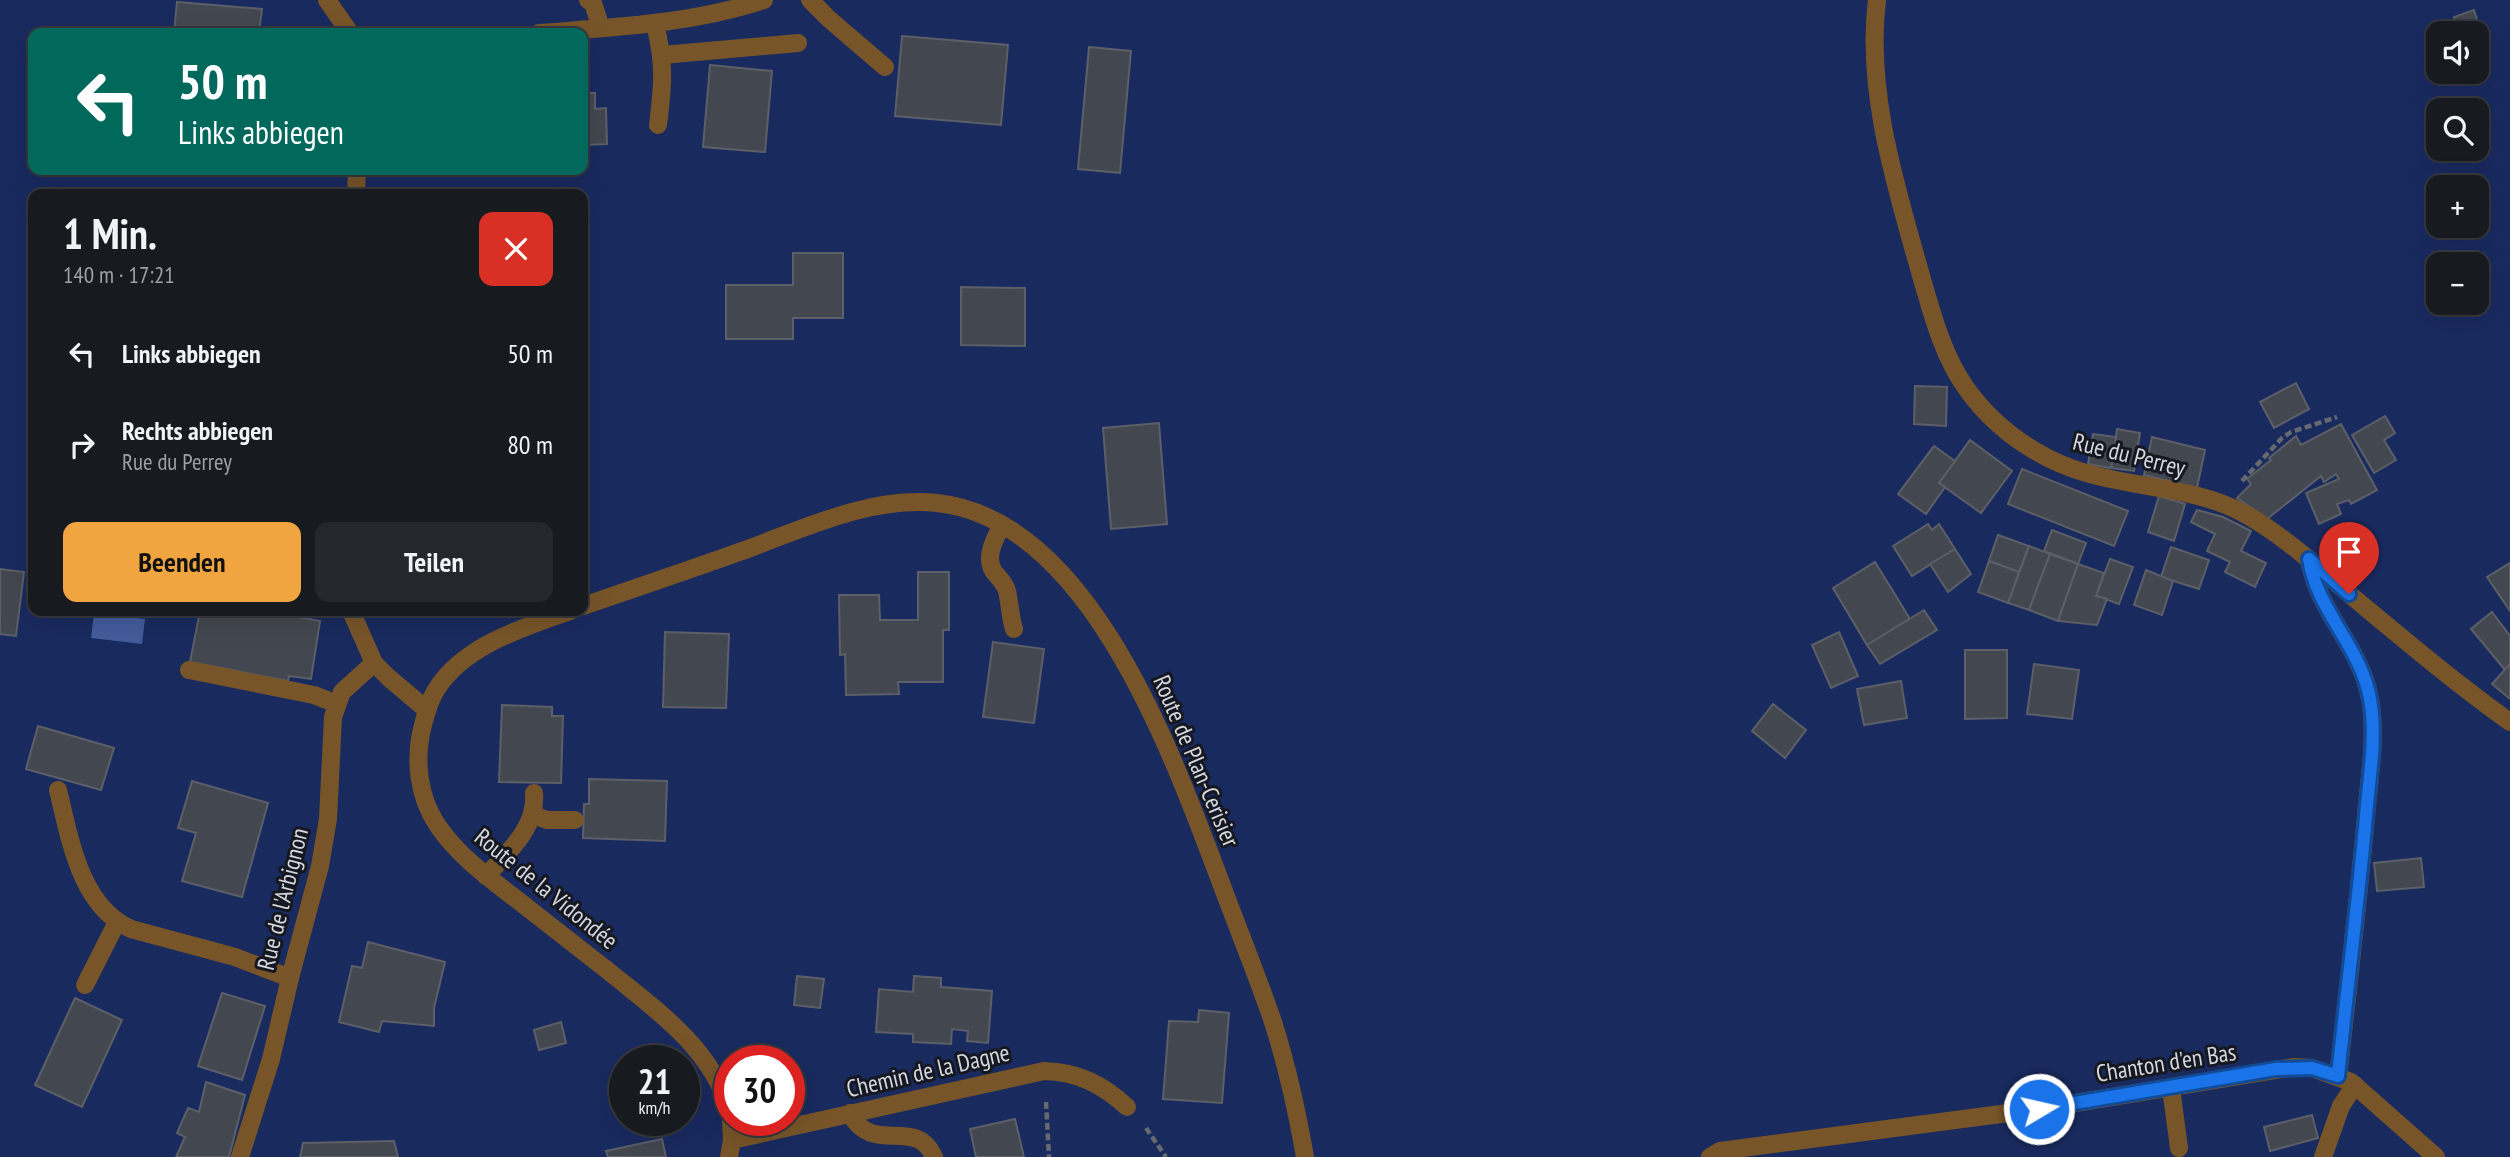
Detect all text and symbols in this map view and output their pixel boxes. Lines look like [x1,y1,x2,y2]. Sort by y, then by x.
map controls [2426,21,2489,315]
button: sound [2426,21,2489,84]
text: 50 m [178,49,267,113]
icon: left [63,56,154,147]
button: search [2426,98,2489,161]
text: Links abbiegen [178,111,344,153]
button: + [2426,175,2489,238]
text: 1 Min. [63,206,157,261]
button: close [479,212,553,286]
button: − [2426,252,2489,315]
text: 140 m · 17:21 [63,260,175,289]
icon: left [63,335,101,373]
text: Links abbiegen [122,337,261,370]
text: 50 m [507,337,553,370]
text: Rechts abbiegen [122,414,273,447]
icon: right [63,426,101,464]
street label: Rue du Perrey [2070,426,2188,483]
text: 80 m [507,428,553,461]
text: Rue du Perrey [122,447,232,476]
button: Beenden [63,522,301,602]
button: Teilen [315,522,553,602]
pin [2319,522,2379,594]
icon: arrive [2330,533,2368,571]
street label: Route de Plan-Cerisier [1146,670,1247,852]
street label: Route de la Vidondée [468,821,624,956]
street label: Rue de l'Arbignon [250,825,315,973]
street label: Chanton d'en Bas [2094,1036,2238,1089]
street label: Chemin de la Dagne [843,1037,1013,1104]
speed limit sign: 30 [714,1045,805,1136]
text: 21 [638,1058,671,1104]
position arrow [2002,1072,2076,1146]
text: km/h [639,1096,670,1119]

